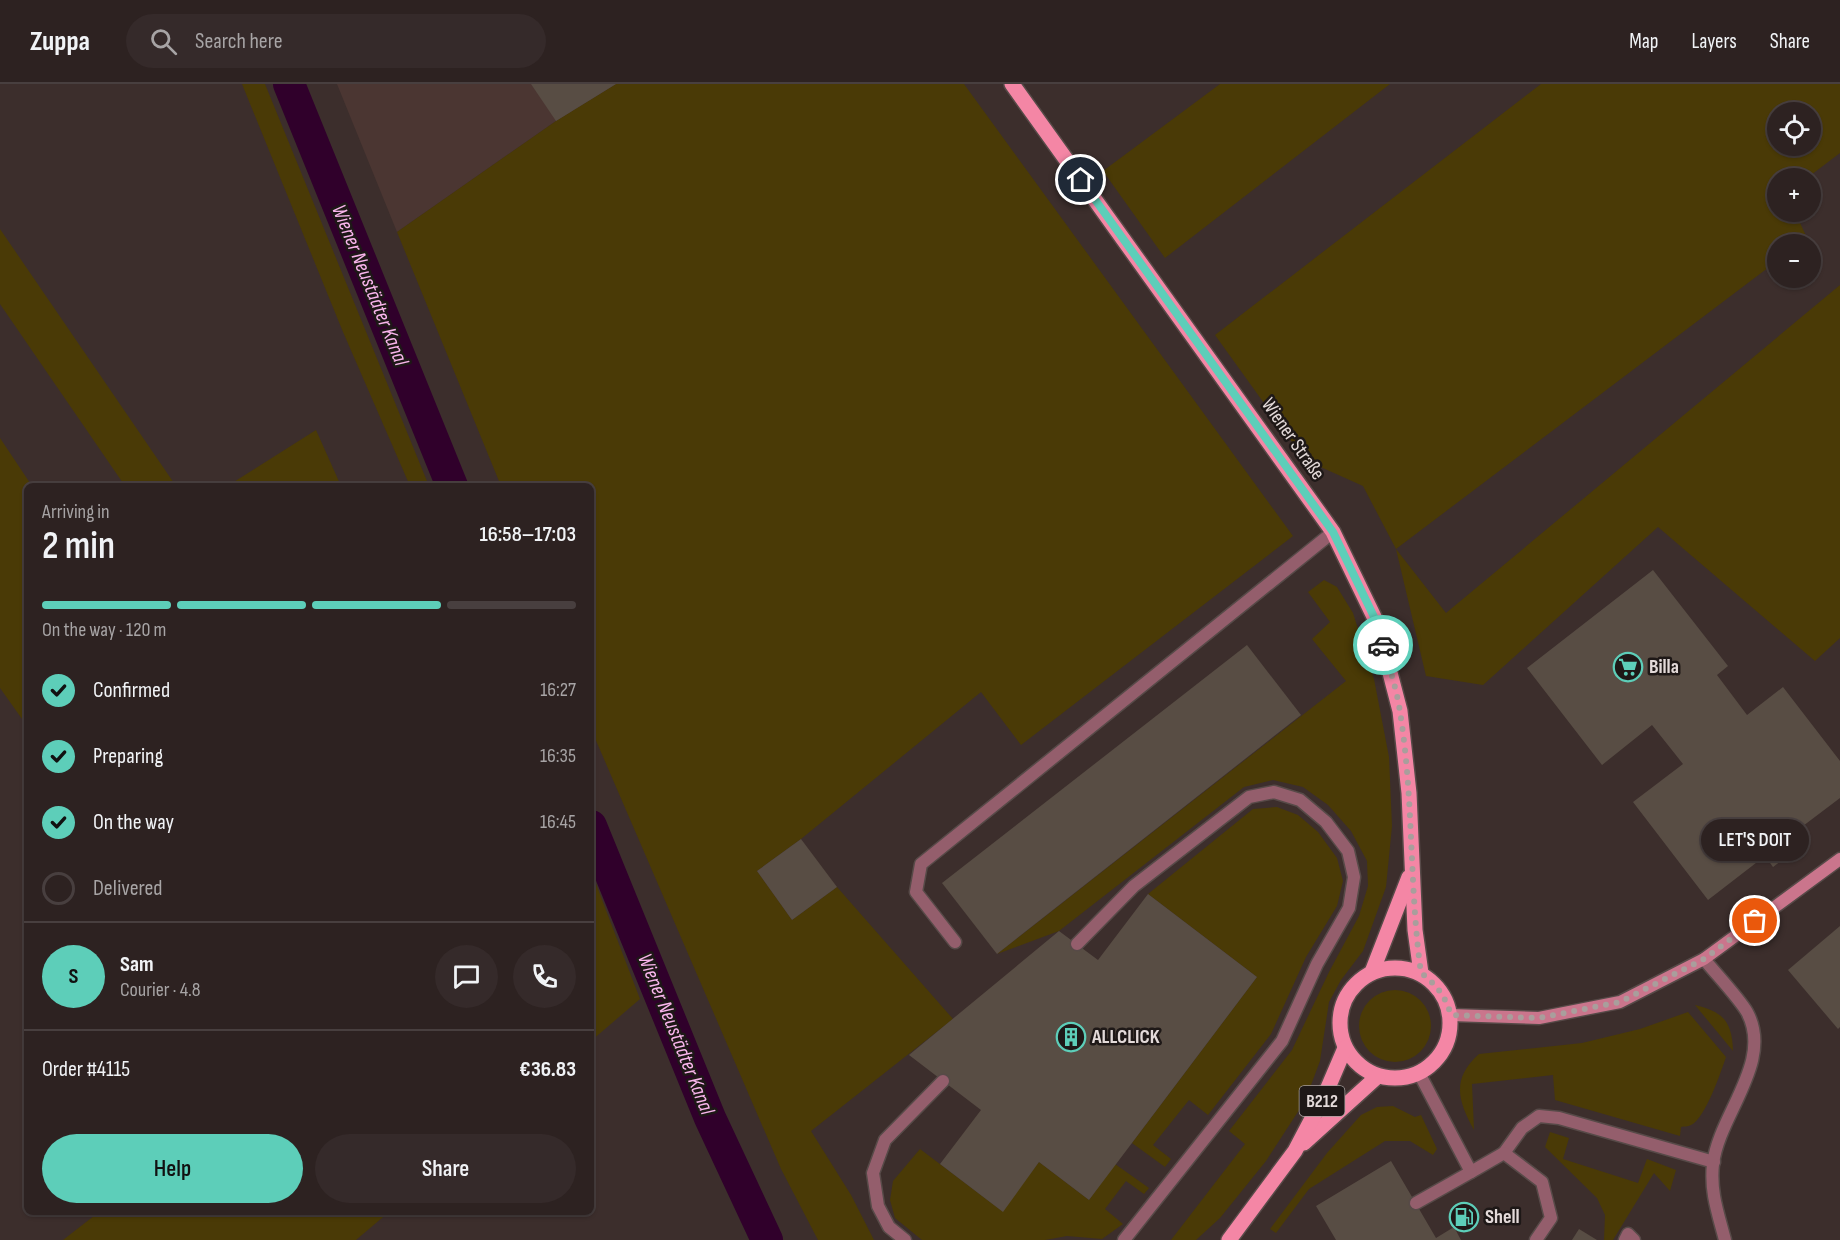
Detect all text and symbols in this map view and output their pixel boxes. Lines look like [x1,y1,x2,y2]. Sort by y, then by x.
search box [126,14,546,68]
text: Zuppa [30,25,90,58]
icon: search [147,25,180,58]
text: Search here [195,28,283,55]
text: Map [1629,29,1658,54]
text: Layers [1691,29,1737,54]
text: Share [1770,29,1810,54]
map controls [1767,102,1821,288]
button: locate [1767,102,1821,156]
pin [1055,154,1106,205]
icon: home [1064,163,1097,196]
button: + [1767,168,1821,222]
water label: Wiener Neustädter Kanal [326,201,414,370]
button: − [1767,234,1821,288]
street label: Wiener Straße [1256,393,1330,485]
text: Arriving in [42,500,110,524]
text: 16:58–17:03 [479,521,576,548]
text: 2 min [42,523,115,570]
courier [1353,615,1413,675]
text: On the way · 120 m [42,618,166,642]
icon: car [1367,629,1400,662]
supermarket icon: Billa [1612,651,1644,683]
place label: Billa [1649,655,1679,679]
icon: check [42,674,75,707]
text: Confirmed [93,677,170,704]
text: 16:27 [540,678,576,702]
icon: check [42,740,75,773]
text: Preparing [93,743,163,770]
text: 16:35 [540,744,576,768]
icon: check [42,806,75,839]
text: On the way [93,809,174,836]
text: 16:45 [540,810,576,834]
callout: LET'S DOIT [1701,819,1809,861]
text: LET'S DOIT [1718,828,1792,852]
text: Delivered [93,875,162,902]
pin [1729,895,1780,946]
icon: bag [1738,904,1771,937]
button: chat [435,945,498,1008]
button: phone [513,945,576,1008]
water label: Wiener Neustädter Kanal [632,950,720,1119]
text: Sam [120,951,154,978]
text: S [69,963,78,990]
text: Courier · 4.8 [120,978,201,1002]
building icon: ALLCLICK [1055,1021,1087,1053]
place label: ALLCLICK [1091,1025,1160,1049]
text: Order #4115 [42,1056,130,1083]
text: €36.83 [519,1056,576,1083]
road number: B212 [1300,1086,1344,1116]
button: Help [42,1134,303,1203]
button: Share [315,1134,576,1203]
fuel station icon: Shell [1448,1201,1480,1233]
place label: Shell [1485,1205,1520,1229]

